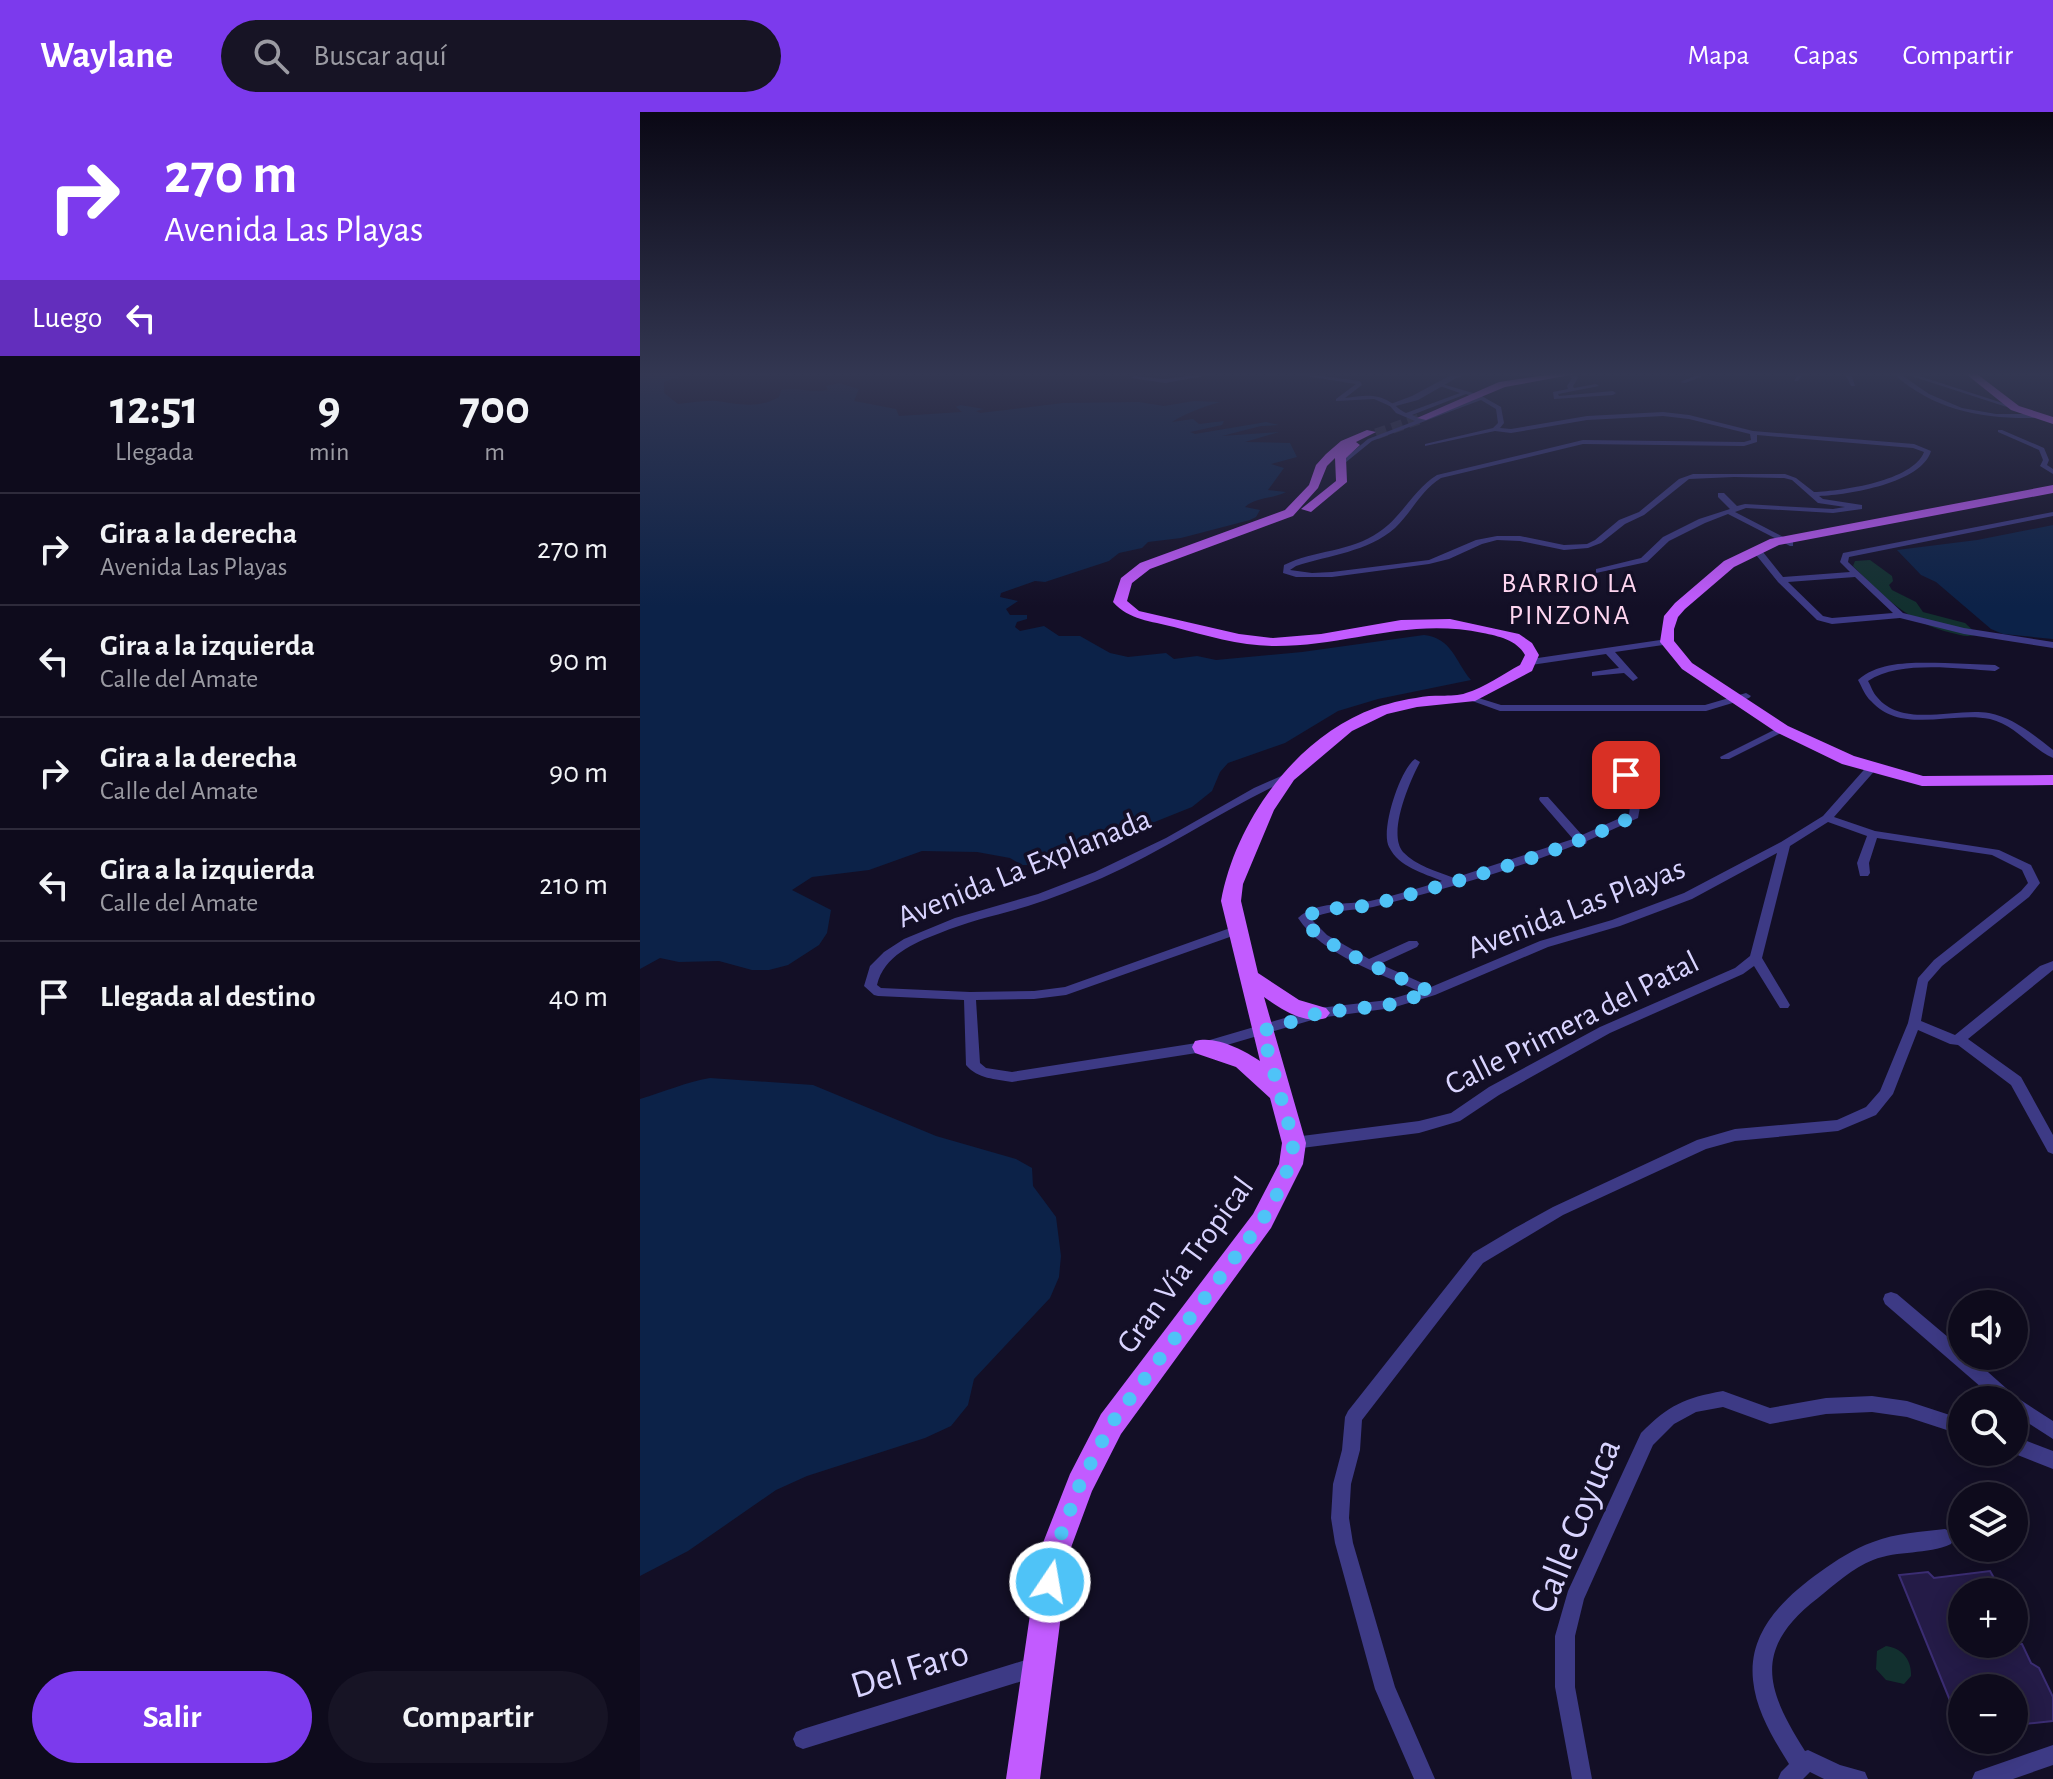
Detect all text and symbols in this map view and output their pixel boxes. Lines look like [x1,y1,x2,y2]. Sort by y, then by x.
search box [221,20,781,92]
icon: search [249,34,293,78]
text: Waylane [40,37,173,75]
text: Buscar aquí [313,41,447,71]
text: Mapa [1687,42,1749,70]
text: Capas [1793,42,1858,70]
text: Compartir [1902,42,2013,70]
icon: right [32,144,136,248]
text: 270 m [164,147,297,203]
text: Avenida Las Playas [164,212,423,248]
icon: left [119,296,163,340]
text: Luego [32,303,103,333]
text: 12:51 [110,385,199,433]
text: 9 [317,385,341,433]
text: 700 [459,385,530,433]
text: Llegada [115,439,194,465]
text: min [309,439,349,465]
text: m [484,439,505,465]
text: Gira a la derecha [100,519,297,549]
icon: right [32,527,76,571]
text: 270 m [537,534,608,564]
text: Avenida Las Playas [100,554,287,580]
district label: BARRIO LA PINZONA [1501,570,1639,630]
text: Gira a la izquierda [100,631,315,661]
icon: left [32,639,76,683]
text: 90 m [549,646,608,676]
text: Calle del Amate [100,666,258,692]
pin [1592,741,1660,809]
text: Gira a la derecha [100,743,297,773]
icon: right [32,751,76,795]
icon: arrive [1604,753,1648,797]
text: 90 m [549,758,608,788]
text: Calle del Amate [100,778,258,804]
street label: Avenida La Explanada [893,802,1155,934]
street label: Avenida Las Playas [1463,852,1689,964]
text: Gira a la izquierda [100,855,315,885]
icon: left [32,863,76,907]
text: 210 m [539,870,608,900]
text: Calle del Amate [100,890,258,916]
street label: Calle Primera del Patal [1440,945,1704,1101]
icon: arrive [32,975,76,1019]
text: Llegada al destino [100,982,316,1012]
text: 40 m [549,982,608,1012]
street label: Gran Vía Tropical [1111,1171,1259,1359]
map controls [1948,1290,2028,1754]
button: sound [1948,1290,2028,1370]
button: search [1948,1386,2028,1466]
street label: Calle Coyuca [1524,1433,1628,1619]
button: layers [1948,1482,2028,1562]
position arrow [1008,1540,1092,1624]
button: + [1948,1578,2028,1658]
street label: Del Faro [846,1634,974,1706]
button: Salir [32,1671,312,1763]
button: Compartir [328,1671,608,1763]
button: − [1948,1674,2028,1754]

